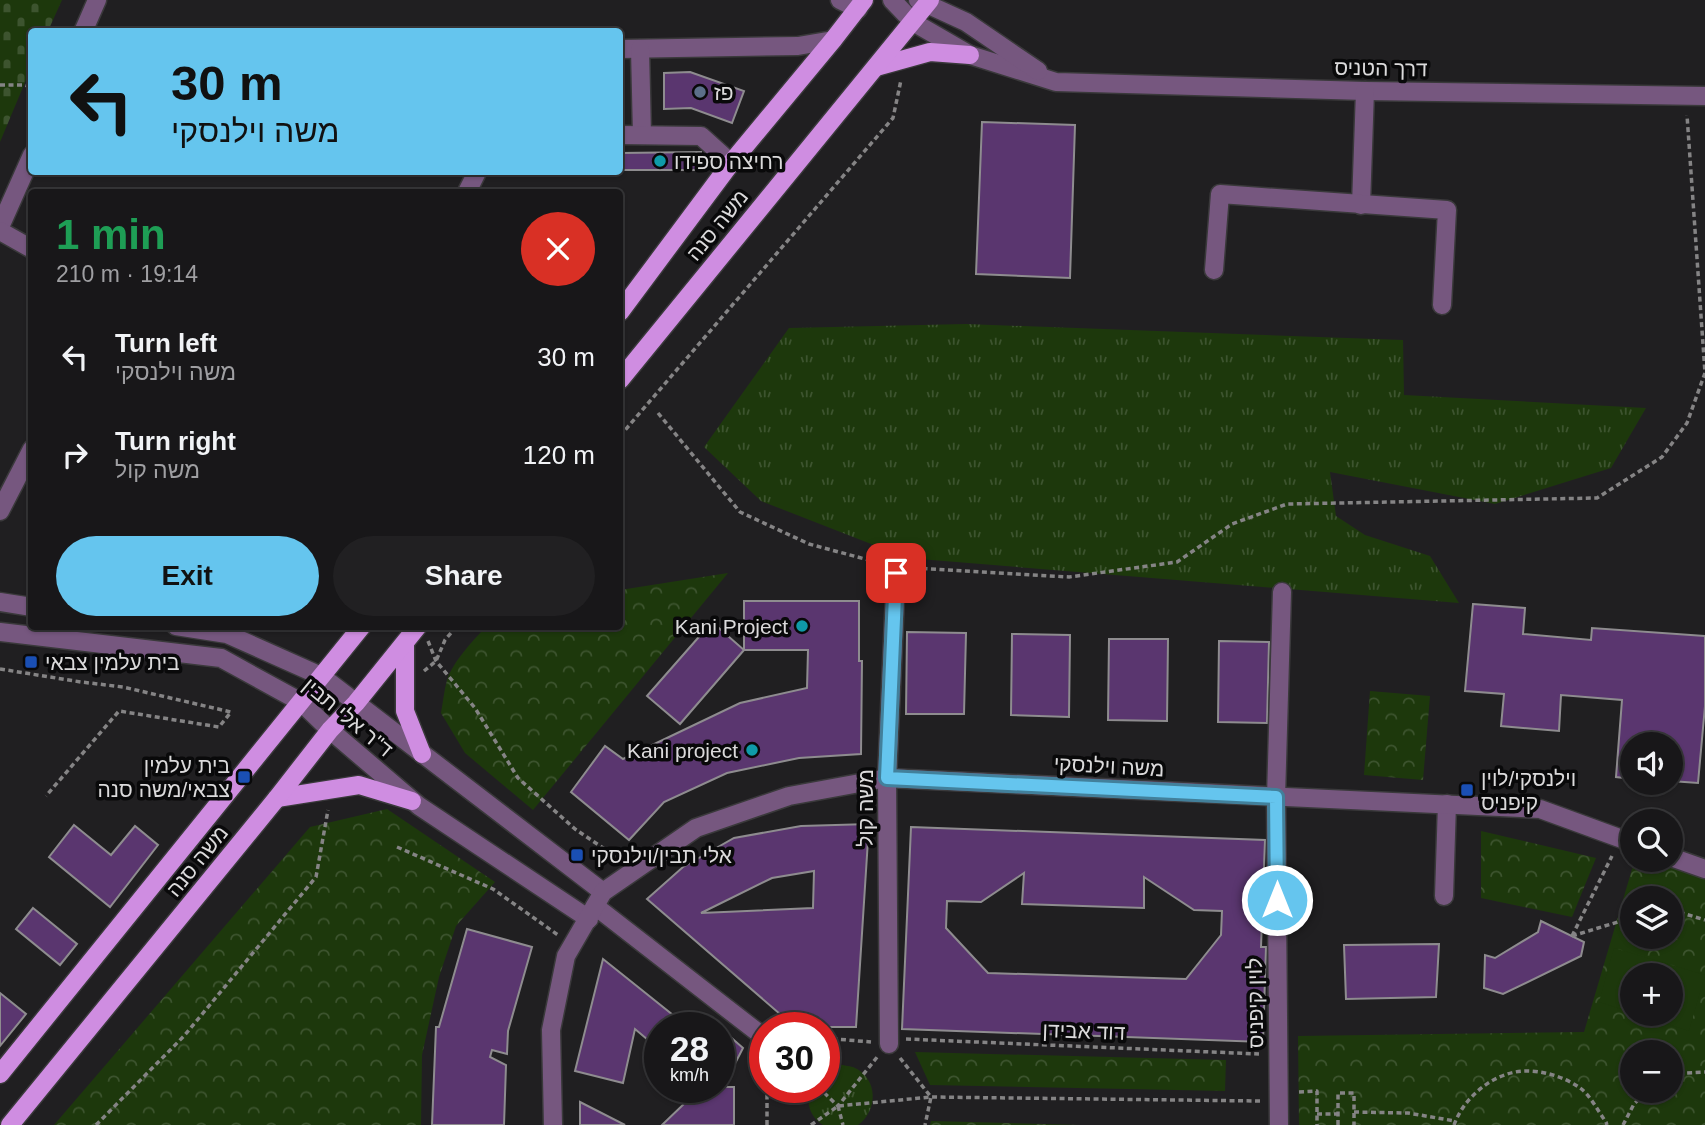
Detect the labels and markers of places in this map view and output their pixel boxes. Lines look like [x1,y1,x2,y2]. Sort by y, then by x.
place label: פז [714,81,734,104]
marker: פז [692,84,708,100]
place label: רחיצה ספידו [674,150,783,173]
marker: רחיצה ספידו [652,153,668,169]
pin [866,543,926,603]
place label: Kani Project [675,615,788,638]
marker: Kani Project [794,618,810,634]
place label: בית עלמין צבאי [45,651,180,674]
marker: בית עלמין צבאי [23,654,39,670]
place label: Kani project [627,739,738,762]
marker: Kani project [744,742,760,758]
place label: בית עלמין צבאי/משה סנה [98,754,230,801]
place label: וילנסקי/לוין קיפניס [1481,767,1576,814]
marker: בית עלמין צבאי/משה סנה [236,769,252,785]
marker: וילנסקי/לוין קיפניס [1459,782,1475,798]
place label: אלי תבין/וילנסקי [591,844,732,867]
marker: אלי תבין/וילנסקי [569,847,585,863]

